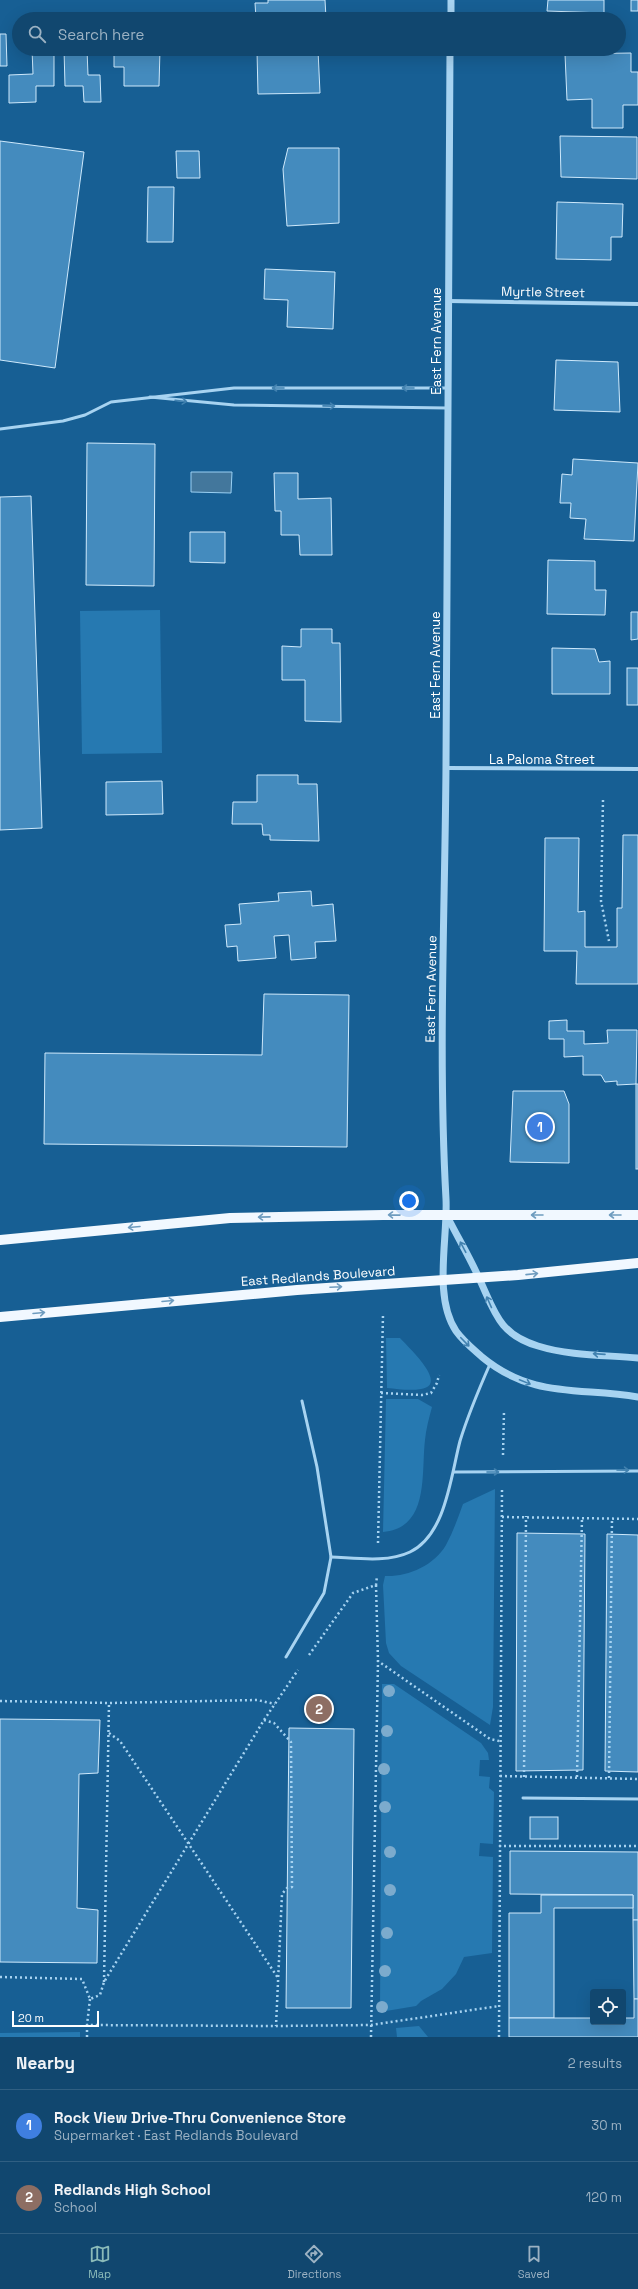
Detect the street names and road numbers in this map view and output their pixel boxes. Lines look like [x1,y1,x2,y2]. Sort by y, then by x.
street label: Myrtle Street [501,283,585,301]
street label: East Fern Avenue [428,287,445,395]
street label: East Fern Avenue [427,611,444,719]
street label: La Paloma Street [489,751,595,768]
street label: East Fern Avenue [422,935,440,1043]
street label: East Redlands Boulevard [240,1262,396,1290]

